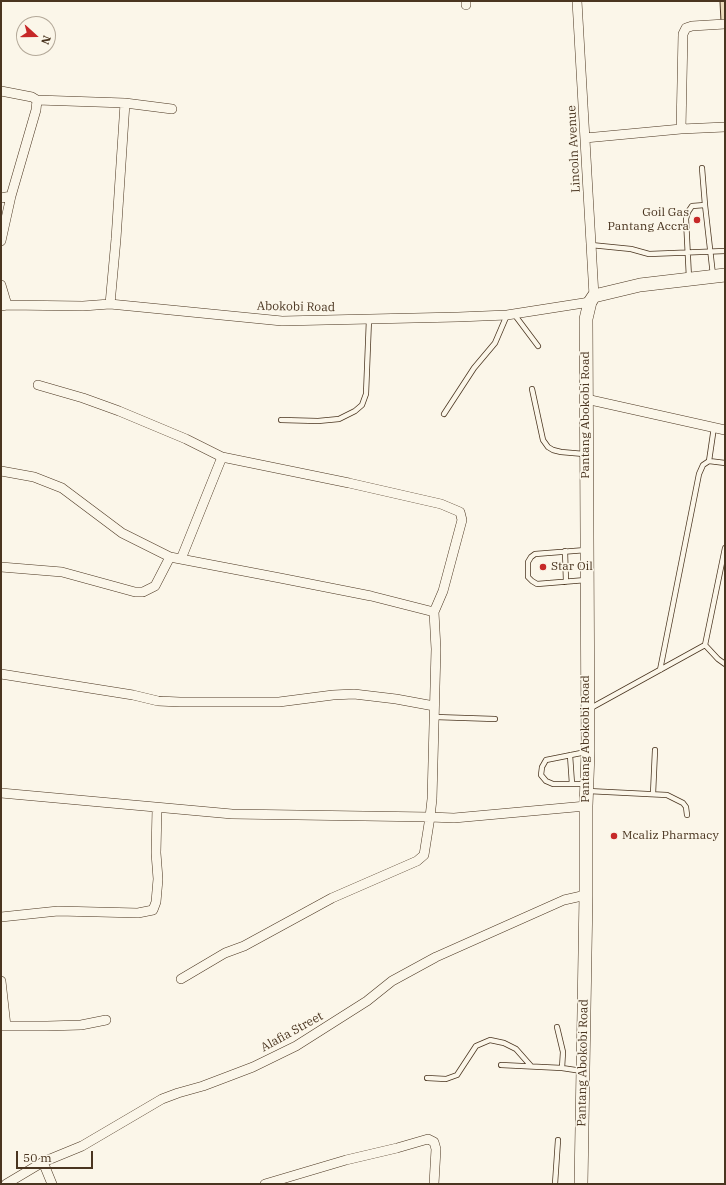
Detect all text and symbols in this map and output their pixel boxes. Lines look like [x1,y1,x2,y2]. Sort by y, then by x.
north arrow [16,16,56,56]
text: N [38,33,54,47]
street label: Lincoln Avenue [565,105,583,193]
place label: Goil Gas Pantang Accra [607,206,689,234]
marker: Goil Gas Pantang Accra [692,215,702,225]
street label: Abokobi Road [257,299,335,315]
street label: Pantang Abokobi Road [579,351,593,479]
place label: Star Oil [551,560,593,574]
marker: Star Oil [538,562,548,572]
street label: Pantang Abokobi Road [579,675,593,803]
place label: Mcaliz Pharmacy [622,829,719,843]
marker: Mcaliz Pharmacy [609,831,619,841]
street label: Pantang Abokobi Road [575,999,591,1127]
street label: Alafia Street [258,1009,326,1055]
scale bar [18,1143,95,1169]
text: 50 m [23,1150,52,1165]

